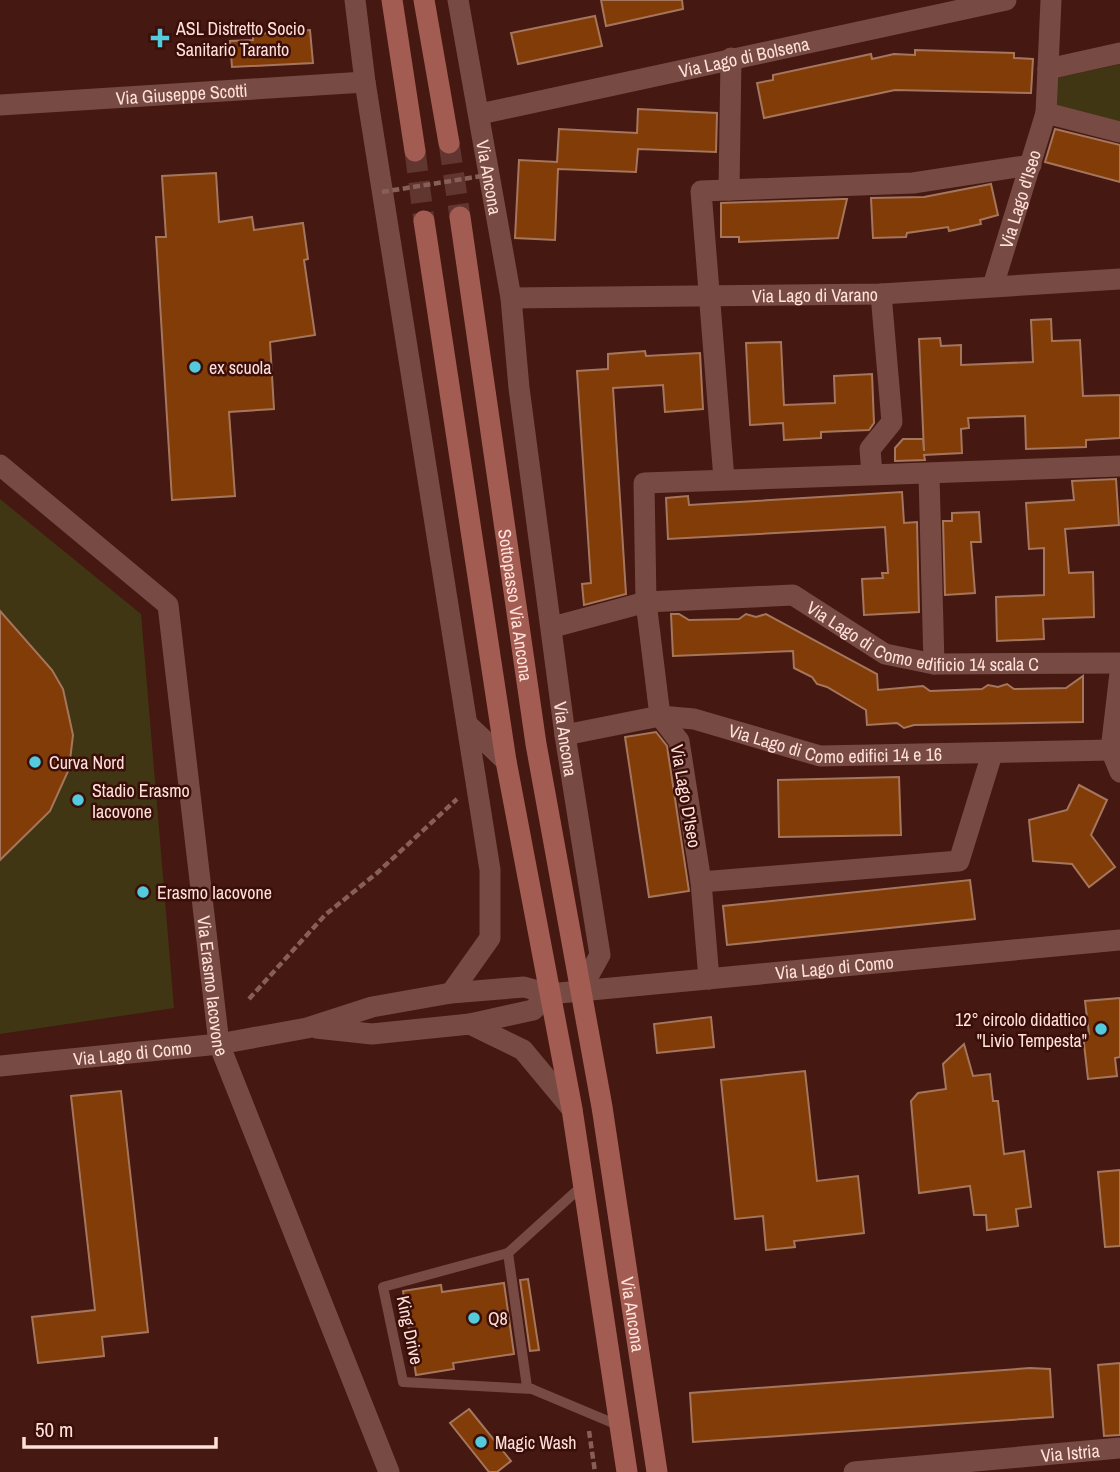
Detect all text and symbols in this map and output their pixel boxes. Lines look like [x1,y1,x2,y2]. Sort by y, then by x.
place label: ASL Distretto Socio Sanitario Taranto [175,16,305,62]
marker: ASL Distretto Socio Sanitario Taranto [150,28,170,48]
street label: Via Lago di Bolsena [676,31,811,83]
street label: Via Giuseppe Scotti [115,77,248,110]
street label: Via Ancona [471,138,508,217]
street label: Via Lago d'Iseo [993,147,1047,251]
street label: Via Lago di Varano [752,282,878,308]
place label: ex scuola [209,355,271,380]
marker: ex scuola [187,359,203,375]
street label: Sottopasso Via Ancona [493,527,539,683]
street label: Via Lago di Como edificio 14 scala C [802,595,1039,677]
street label: Via Ancona [548,700,584,778]
street label: Via Lago di Como edifici 14 e 16 [726,717,942,769]
street label: Via Lago D'Iseo [665,742,707,850]
place label: Curva Nord [49,750,124,775]
marker: Curva Nord [27,754,43,770]
place label: Stadio Erasmo Iacovone [92,778,190,824]
marker: Stadio Erasmo Iacovone [70,792,86,808]
place label: Erasmo Iacovone [157,880,272,905]
marker: Erasmo Iacovone [135,884,151,900]
street label: Via Erasmo Iacovone [192,914,235,1060]
street label: Via Lago di Como [774,949,895,985]
place label: 12° circolo didattico "Livio Tempesta" [955,1007,1087,1053]
marker: 12° circolo didattico "Livio Tempesta" [1093,1021,1109,1037]
street label: Via Lago di Como [72,1034,193,1071]
street label: Via Ancona [615,1275,651,1353]
street label: King Drive [391,1293,429,1367]
place label: Q8 [488,1306,508,1331]
marker: Q8 [466,1310,482,1326]
scale bar [24,1406,217,1450]
text: 50 m [35,1415,73,1444]
place label: Magic Wash [495,1430,577,1455]
marker: Magic Wash [473,1434,489,1450]
street label: Via Istria [1040,1437,1101,1468]

